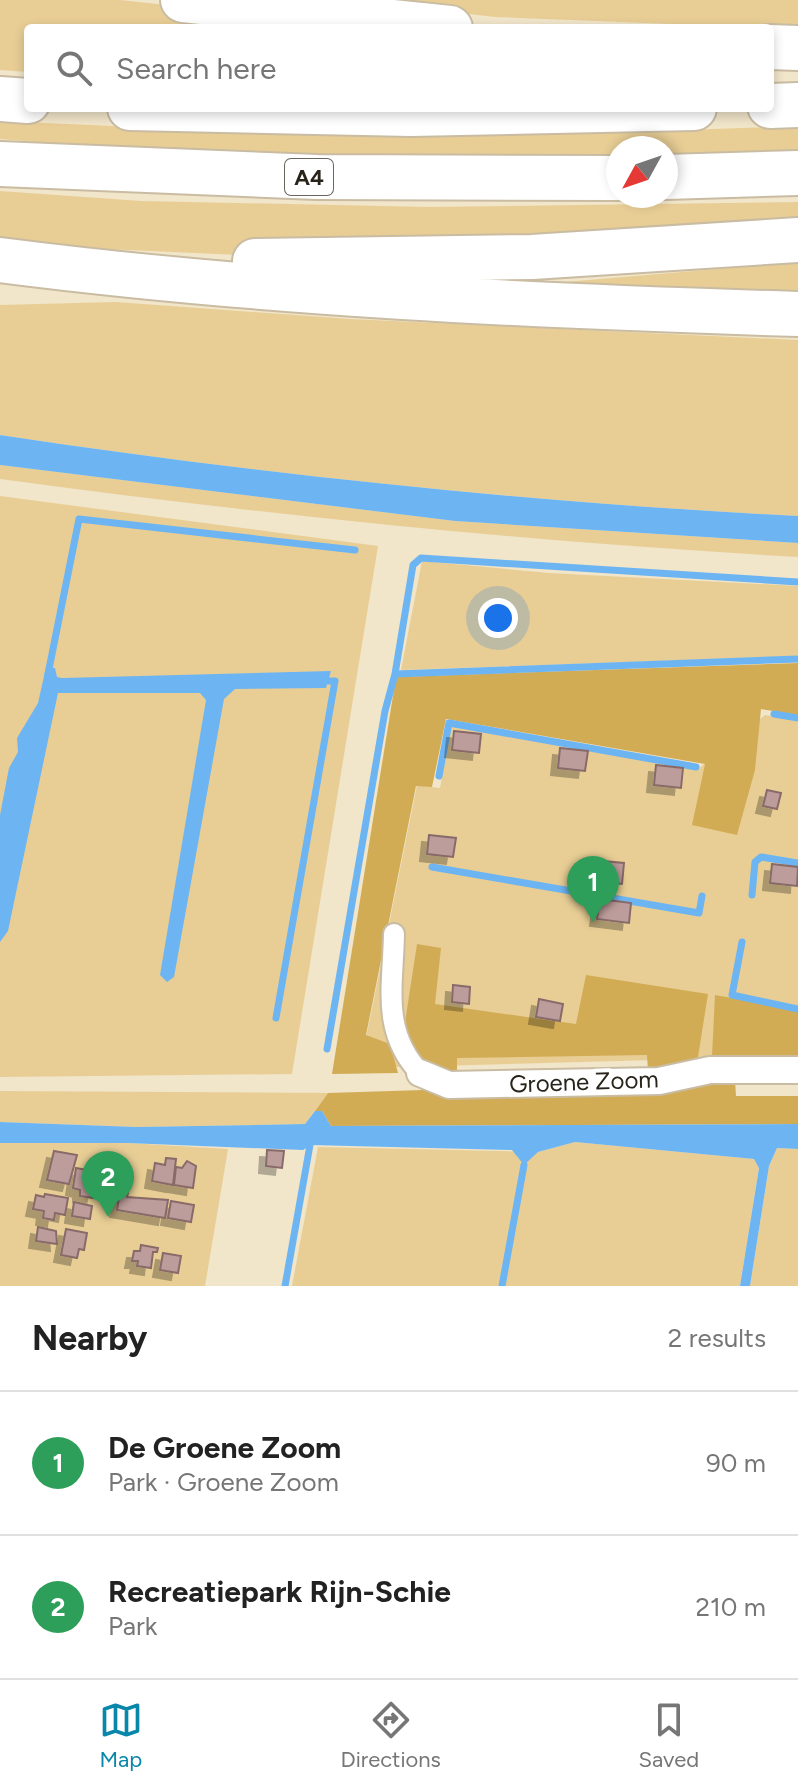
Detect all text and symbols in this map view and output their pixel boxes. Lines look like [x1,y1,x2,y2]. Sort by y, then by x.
search box [24,24,774,112]
icon: search [52,46,96,90]
text: Search here [116,50,276,87]
north arrow [606,136,678,208]
road number: A4 [285,159,333,195]
your location [478,598,518,638]
pin: 1 [567,856,619,922]
street label: Groene Zoom [509,1064,659,1099]
pin: 2 [82,1151,134,1217]
text: Nearby [32,1318,147,1359]
text: 2 results [668,1322,766,1354]
text: De Groene Zoom [108,1429,341,1466]
text: 1 [53,1447,63,1479]
text: 90 m [706,1447,766,1479]
text: Park · Groene Zoom [108,1466,339,1498]
text: Recreatiepark Rijn-Schie [108,1573,451,1610]
text: 2 [50,1591,66,1623]
text: 210 m [696,1591,766,1623]
text: Park [108,1610,157,1642]
tab: Map [99,1698,143,1773]
tab: Directions [341,1698,441,1773]
tab: Saved [638,1698,699,1773]

